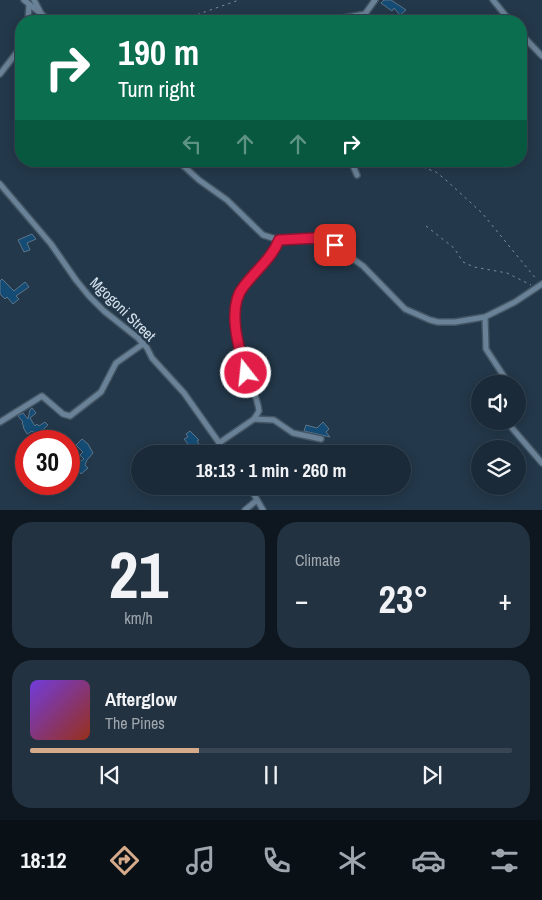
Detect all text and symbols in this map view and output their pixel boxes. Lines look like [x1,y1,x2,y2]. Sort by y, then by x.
text: 190 m [118,29,199,76]
icon: right [35,35,100,100]
text: Turn right [118,74,195,104]
icon: left [178,130,206,158]
icon: ahead [231,130,259,158]
icon: ahead [284,130,312,158]
icon: right [337,130,365,158]
pin [314,224,356,266]
icon: arrive [321,231,349,259]
street label: Mgogoni Street [85,272,161,346]
position arrow [219,346,271,398]
map controls [471,375,526,495]
button: sound [471,375,526,430]
speed limit sign: 30 [15,430,80,495]
button: layers [471,440,526,495]
text: 18:13 · 1 min · 260 m [196,457,346,483]
text: 21 [109,531,168,618]
text: Climate [295,549,340,571]
text: 23° [379,574,428,625]
text: − [295,581,308,619]
text: + [499,581,512,619]
text: km/h [124,607,153,629]
text: Afterglow [105,686,177,712]
text: The Pines [105,712,165,734]
icon: previous [96,761,124,789]
icon: pause [257,761,285,789]
icon: next [418,761,446,789]
icon: directions [107,843,142,878]
icon: music [183,843,218,878]
icon: phone [259,843,294,878]
icon: climate [335,843,370,878]
icon: car [411,843,446,878]
icon: filters [487,843,522,878]
text: 18:12 [20,845,67,875]

